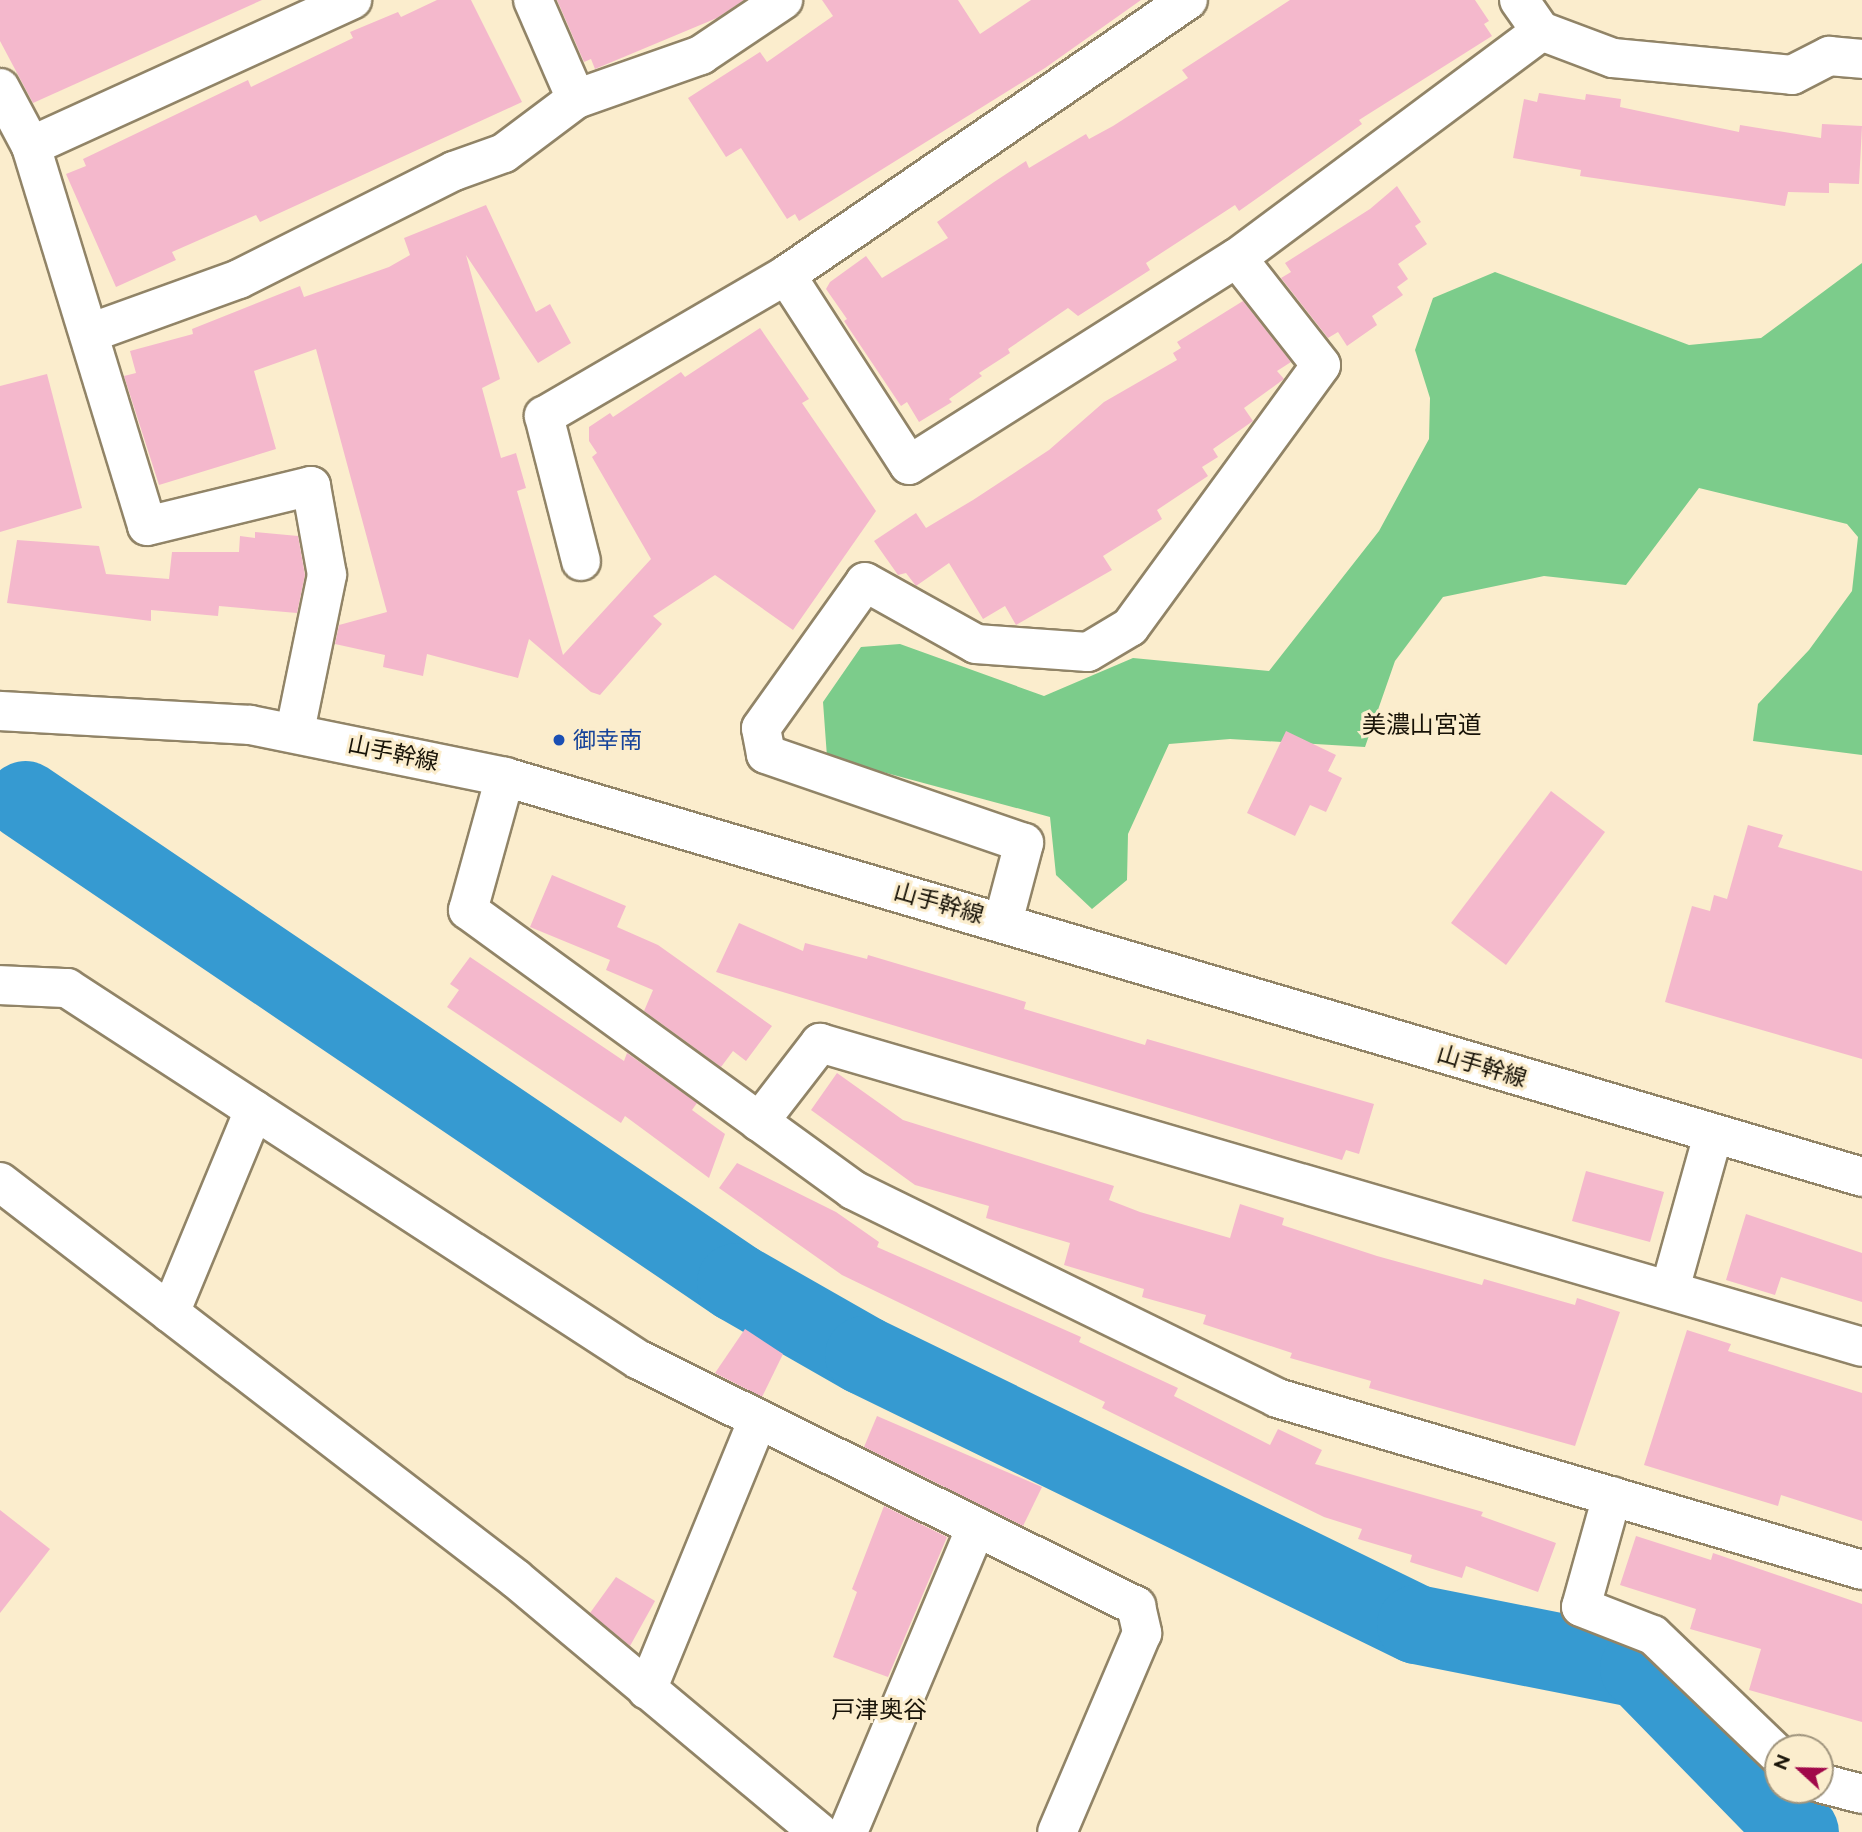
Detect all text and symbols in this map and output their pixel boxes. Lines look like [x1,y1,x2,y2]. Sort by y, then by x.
district label: 美濃山宮道 [1362,711,1482,739]
place label: 御幸南 [573,726,642,754]
street label: 山手幹線 [345,730,441,776]
marker: 御幸南 [551,732,567,748]
street label: 山手幹線 [891,877,987,929]
street label: 山手幹線 [1434,1039,1530,1093]
district label: 戸津奥谷 [831,1696,927,1724]
north arrow [1764,1734,1834,1804]
text: N [1768,1751,1794,1773]

